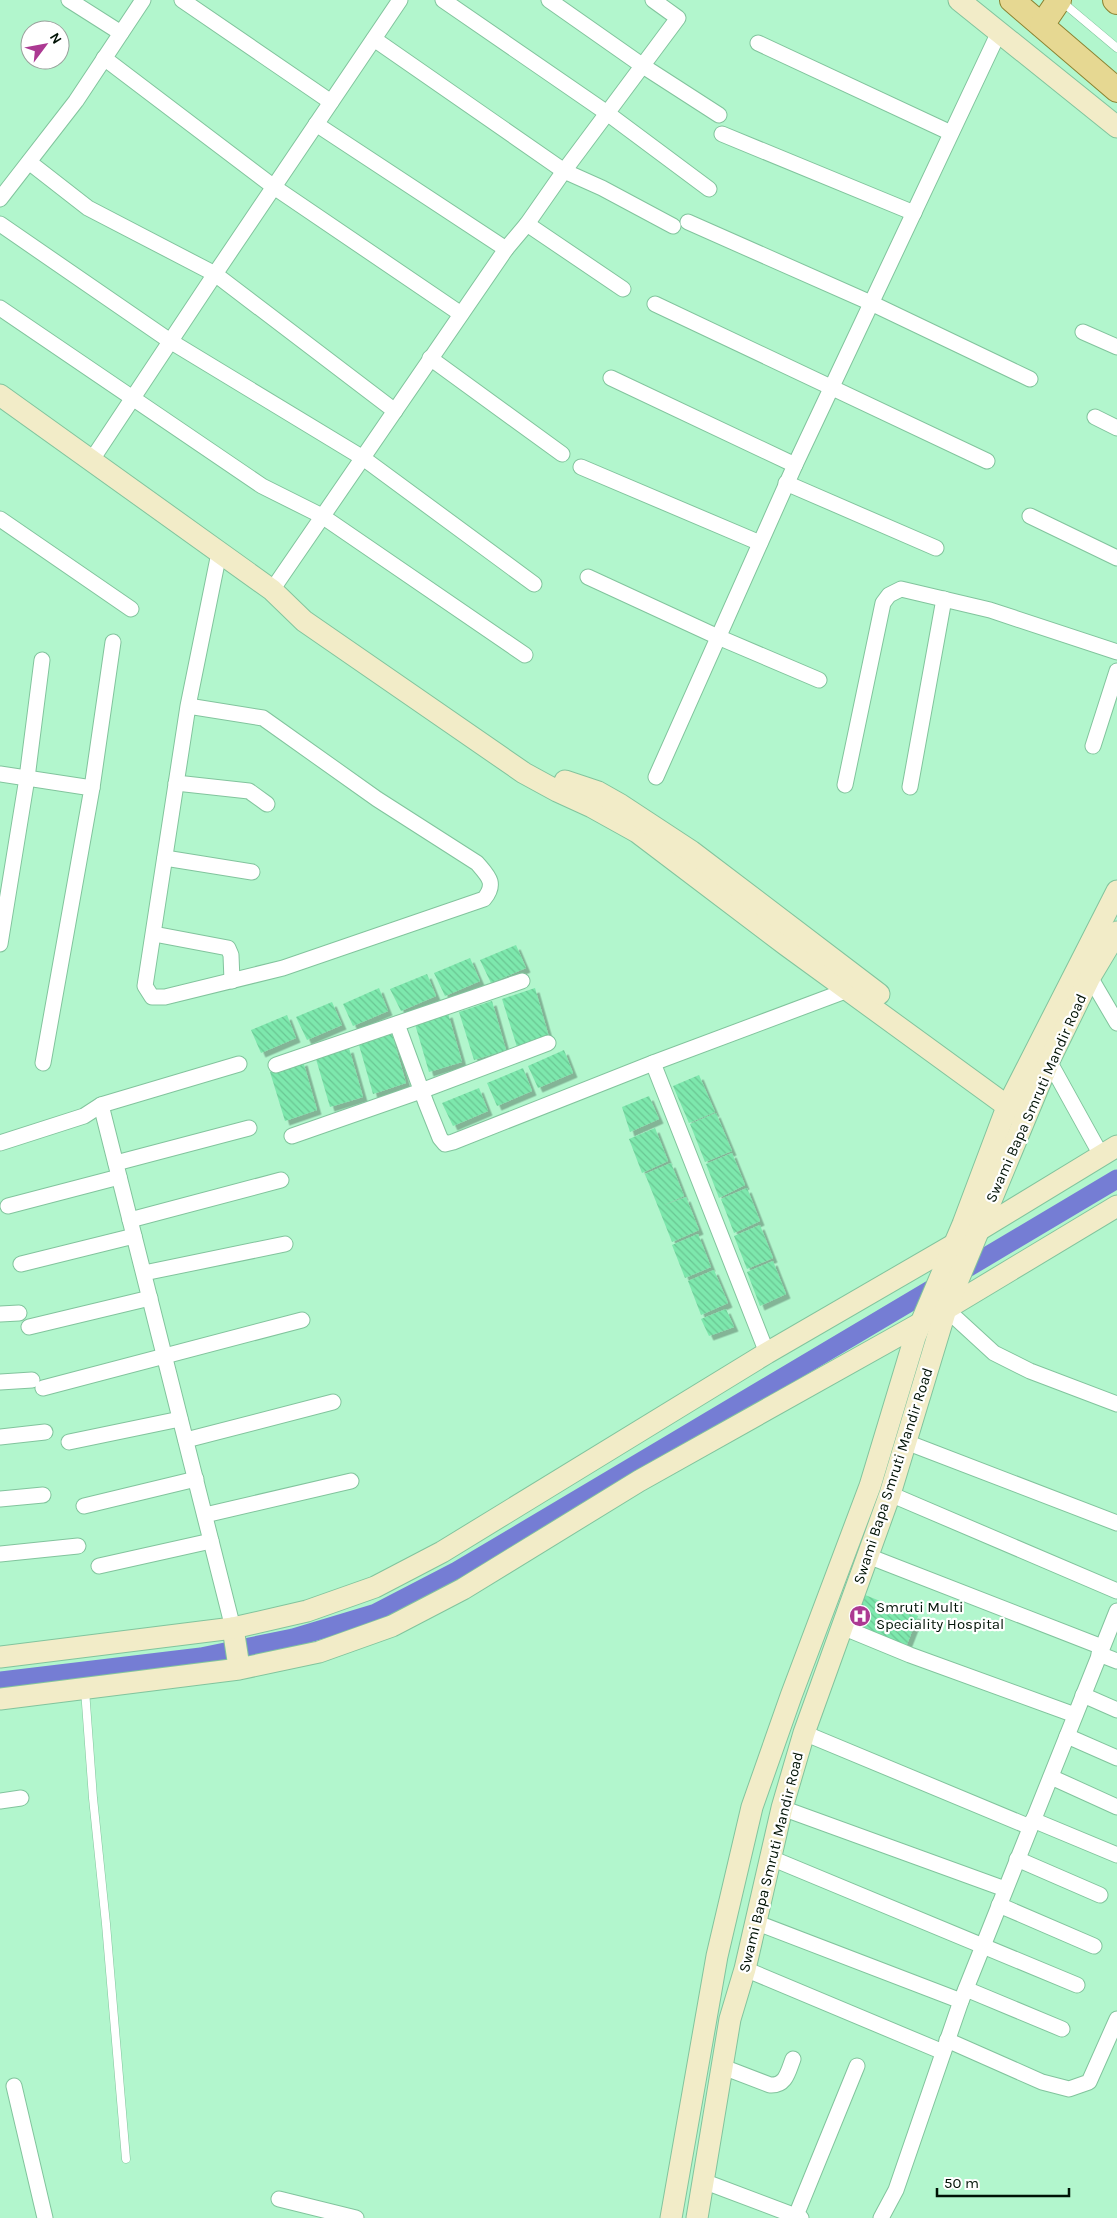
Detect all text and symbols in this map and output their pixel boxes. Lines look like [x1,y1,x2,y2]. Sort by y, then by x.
north arrow [20,20,70,70]
text: N [46,30,65,47]
street label: Swami Bapa Smruti Mandir Road [982,991,1090,1205]
street label: Swami Bapa Smruti Mandir Road [849,1365,937,1587]
place label: Smruti Multi Speciality Hospital [876,1598,1004,1633]
hospital icon: Smruti Multi Speciality Hospital [848,1604,872,1628]
street label: Swami Bapa Smruti Mandir Road [735,1750,807,1974]
scale bar [937,2166,1070,2198]
text: 50 m [944,2174,979,2192]

